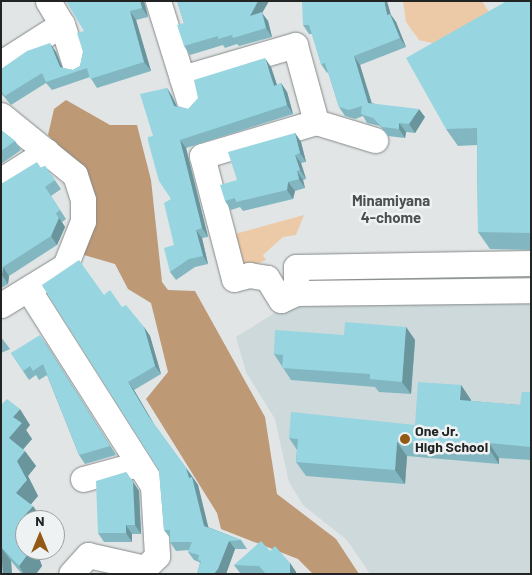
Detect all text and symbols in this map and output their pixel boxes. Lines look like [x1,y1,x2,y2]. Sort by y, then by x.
district label: Minamiyana 4-chome [352,191,430,226]
place label: One Jr. High School [415,423,488,456]
marker: One Jr. High School [399,433,411,445]
north arrow [15,510,65,560]
text: N [35,512,45,529]

